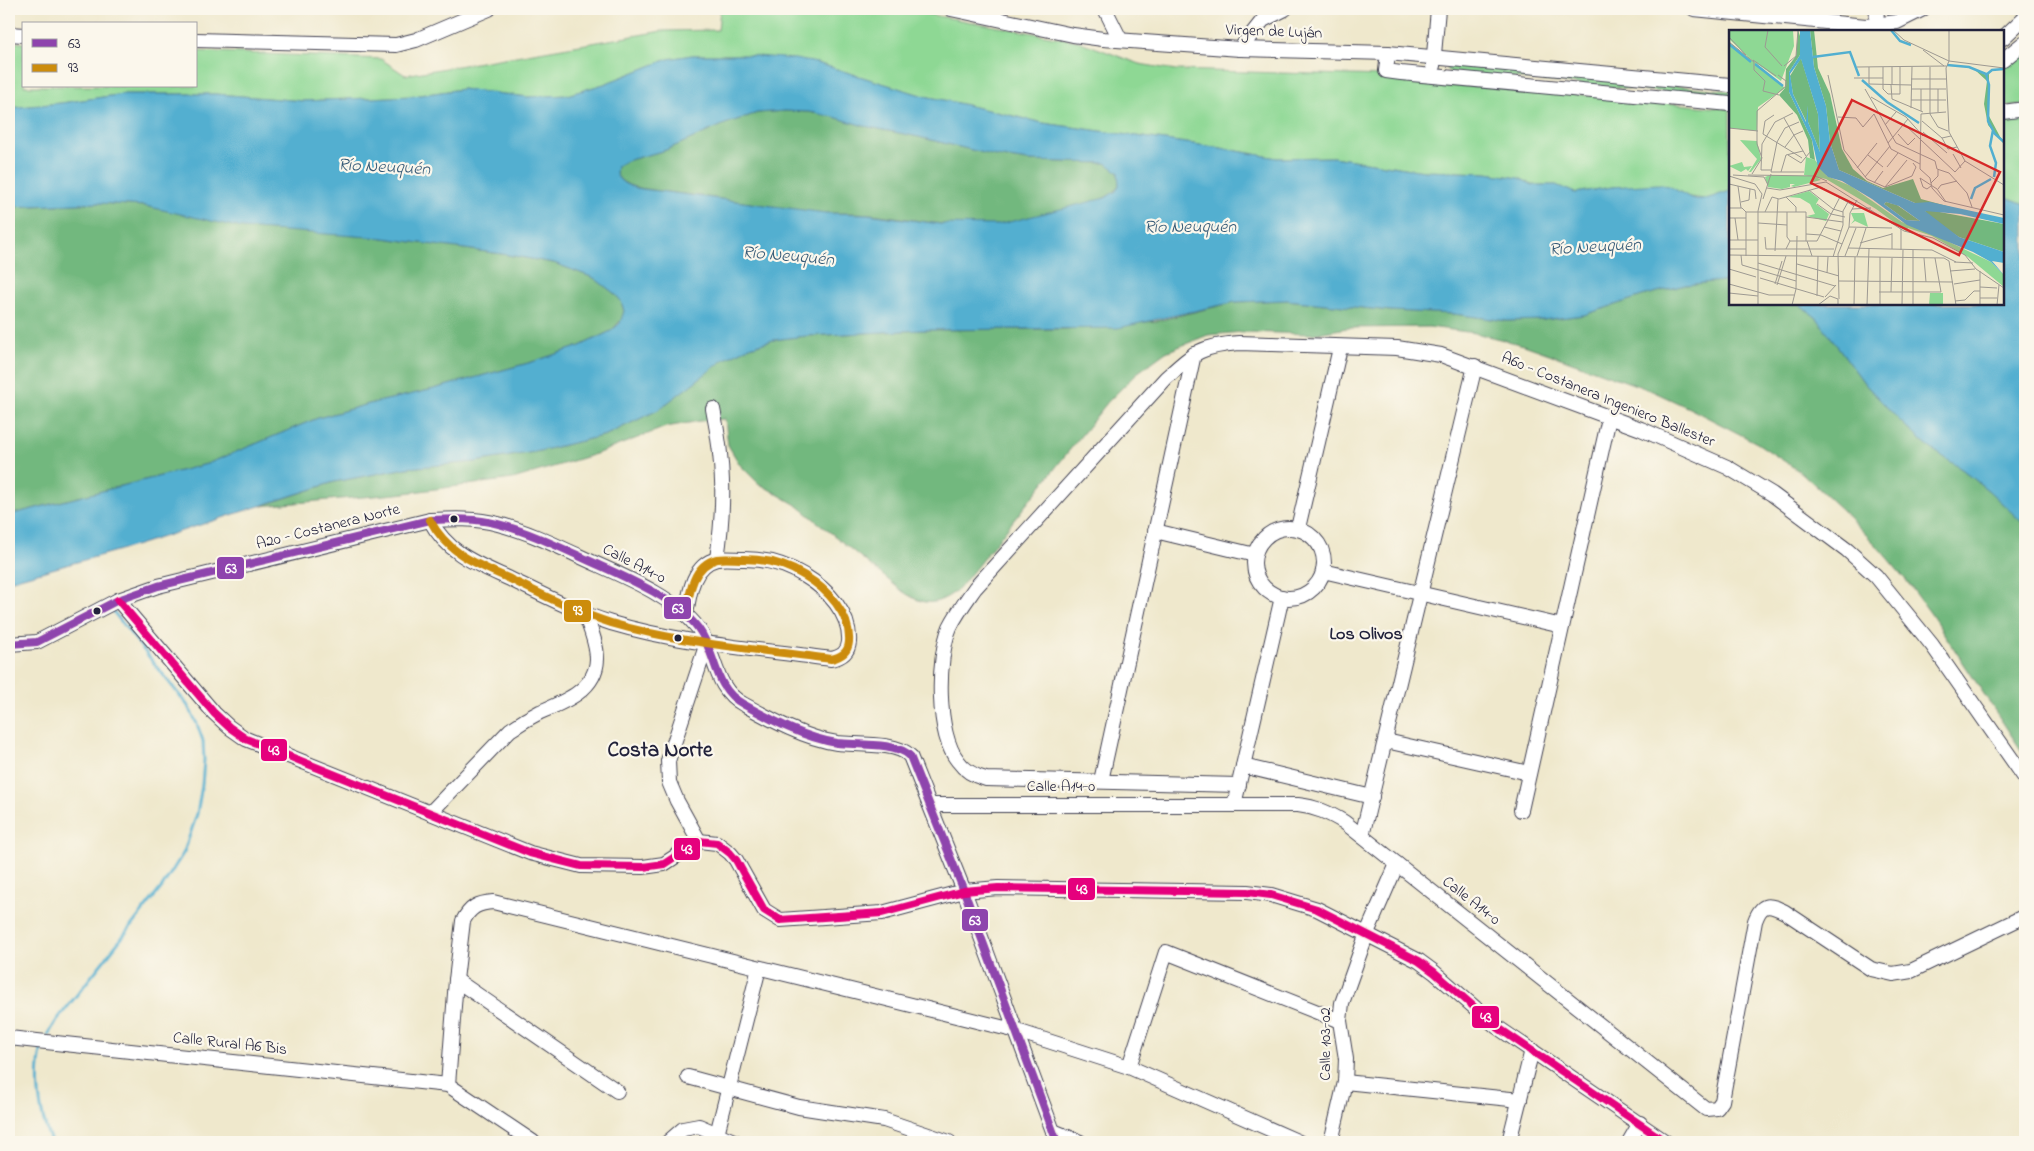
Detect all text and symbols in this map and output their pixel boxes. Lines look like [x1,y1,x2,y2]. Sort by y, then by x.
street label: Virgen de Luján [1224,18,1323,46]
legend [22,22,198,88]
inset map [1729,30,2004,305]
text: 63 [68,33,81,55]
text: 93 [68,57,79,79]
water label: Río Neuquén [337,153,432,183]
water label: Río Neuquén [1144,215,1237,241]
water label: Río Neuquén [1548,233,1643,263]
water label: Río Neuquén [741,240,836,274]
street label: A60 - Costanera Ingeniero Ballester [1498,346,1718,454]
street label: A20 - Costanera Norte [254,497,403,556]
unlabelled marker [449,514,459,524]
street label: Calle A14-0 [598,538,670,590]
line badge: 63 [216,556,245,580]
text: 63 [224,559,237,580]
line badge: 63 [663,596,692,620]
line badge: 93 [563,599,592,623]
text: 63 [671,599,684,620]
text: 93 [572,601,583,622]
unlabelled marker [92,606,102,616]
district label: Los Olivos [1329,622,1403,648]
unlabelled marker [673,633,683,643]
district label: Costa Norte [608,736,713,766]
line badge: 43 [260,738,288,762]
text: 43 [267,741,280,762]
street label: Calle A14-0 [1027,775,1095,799]
line badge: 43 [673,837,701,861]
text: 43 [680,840,693,861]
street label: Calle A14-0 [1437,870,1505,932]
line badge: 43 [1067,877,1096,901]
text: 43 [1075,880,1088,901]
line badge: 63 [961,908,989,932]
text: 63 [968,911,981,932]
line badge: 43 [1471,1005,1500,1029]
street label: Calle 103-02 [1314,1007,1338,1081]
text: 43 [1479,1008,1492,1029]
street label: Calle Rural A6 Bis [172,1026,288,1062]

